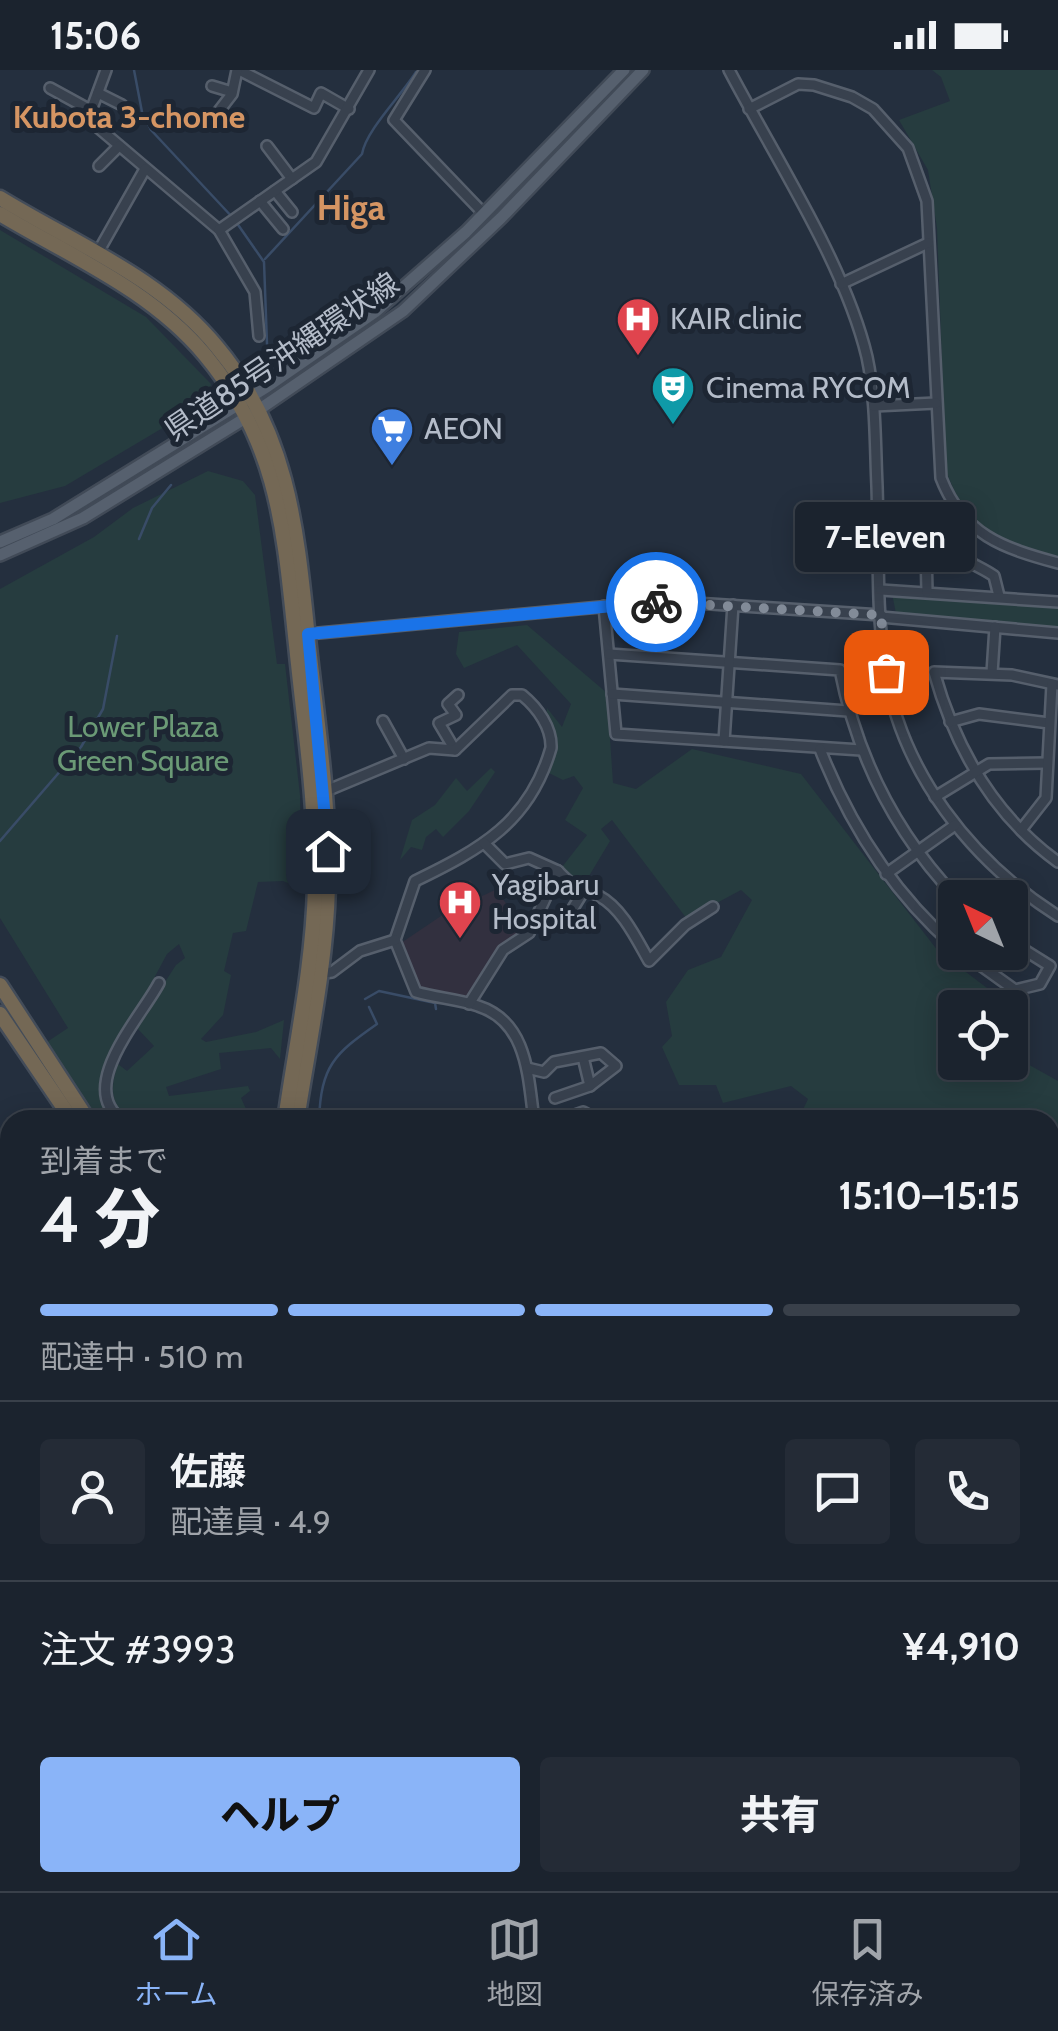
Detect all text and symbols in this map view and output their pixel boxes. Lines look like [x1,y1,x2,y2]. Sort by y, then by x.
text: 15:06 [50,12,141,59]
district label: Kubota 3-chome [13,97,245,136]
district label: Higa [317,186,386,229]
street label: 県道85号沖縄環状線 [158,265,406,449]
hospital icon: KAIR clinic [615,296,661,357]
place label: KAIR clinic [670,300,802,337]
theatre icon: Cinema RYCOM [650,365,696,426]
place label: Cinema RYCOM [706,369,911,406]
supermarket icon: AEON [369,406,415,467]
place label: AEON [424,410,503,447]
callout: 7-Eleven [796,502,976,572]
text: 7-Eleven [824,517,946,556]
courier [606,552,706,652]
icon: bike [629,575,684,630]
pin [844,630,929,715]
icon: bag [859,645,914,700]
park label: Lower Plaza Green Square [57,708,229,779]
pin [286,809,371,894]
icon: home [301,824,356,879]
place label: Yagibaru Hospital [491,866,600,937]
hospital icon: Yagibaru Hospital [437,879,483,940]
north arrow [938,880,1028,970]
map controls [938,880,1028,1080]
button: locate [938,990,1028,1080]
text: 到着まで [40,1141,168,1180]
text: 15:10–15:15 [838,1172,1020,1219]
text: 4 分 [40,1179,160,1258]
text: 配達中 · 510 m [40,1337,243,1376]
button: person [40,1439,145,1544]
button: chat [785,1439,890,1544]
button: phone [915,1439,1020,1544]
text: 佐藤 [170,1448,246,1495]
text: 配達員 · 4.9 [170,1502,331,1541]
text: ¥4,910 [903,1623,1020,1670]
text: 注文 #3993 [40,1626,236,1673]
button: ヘルプ [40,1757,520,1872]
button: 共有 [540,1757,1020,1872]
tab: ホーム [134,1912,218,2012]
tab: 地図 [487,1912,543,2012]
tab: 保存済み [811,1912,924,2012]

